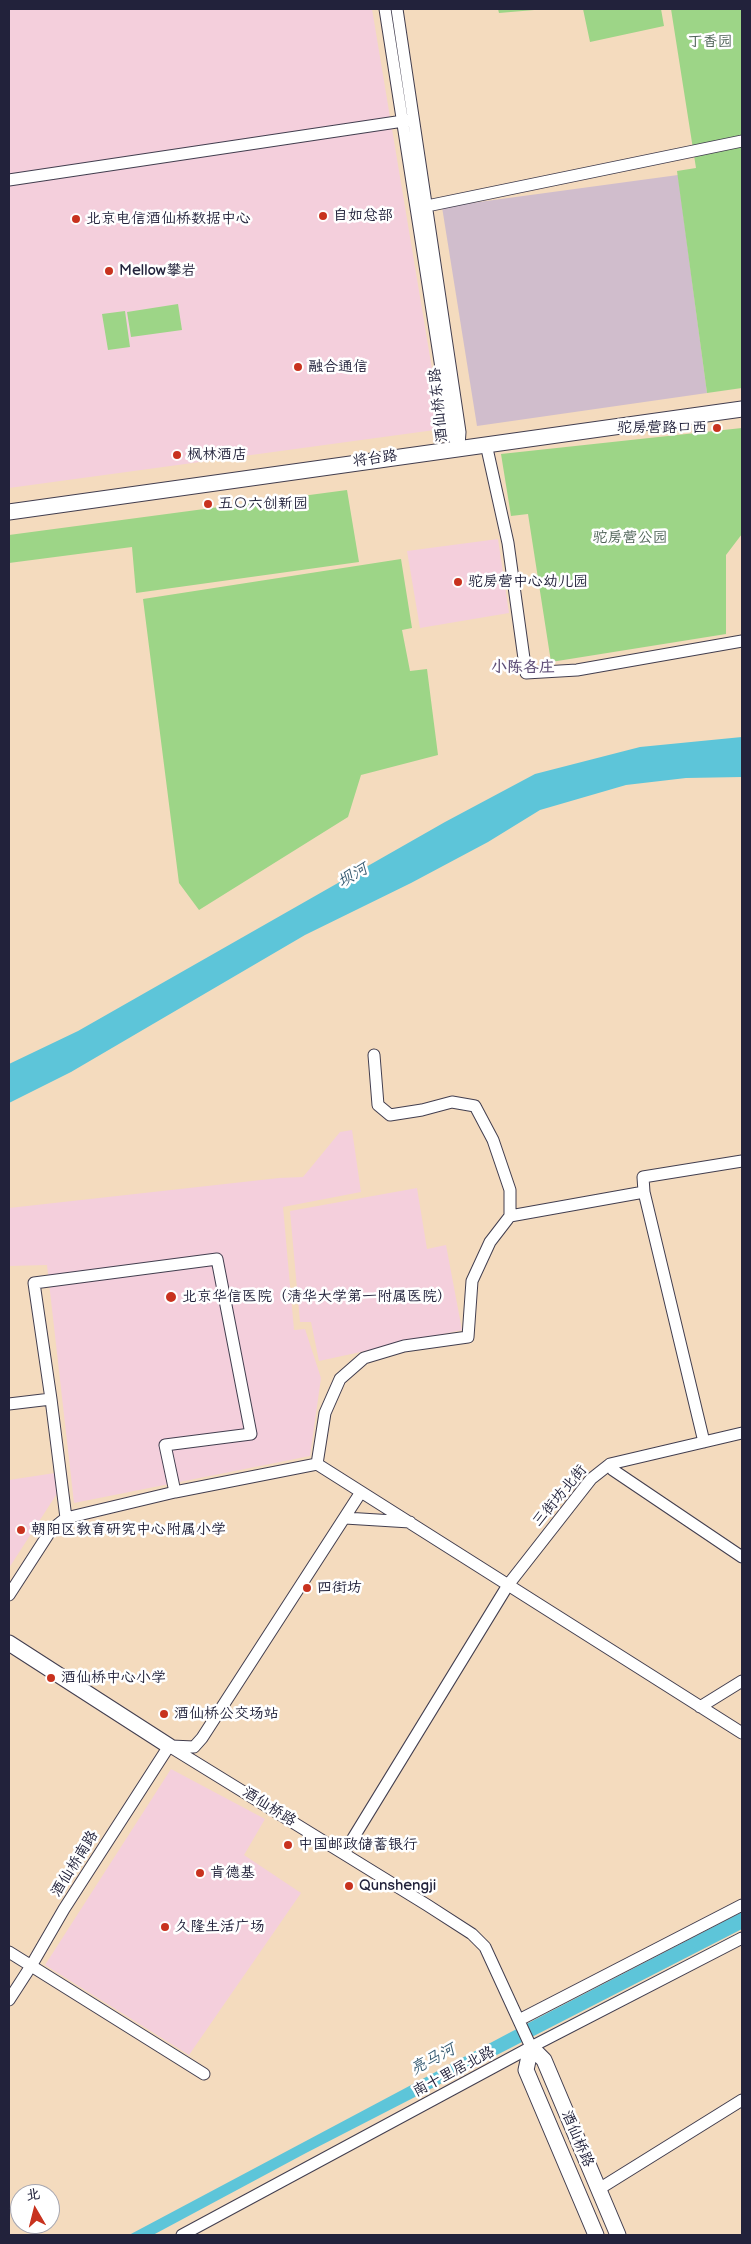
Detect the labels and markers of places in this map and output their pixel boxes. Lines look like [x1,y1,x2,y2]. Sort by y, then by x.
place label: 自如总部 [333,207,393,225]
place label: 北京电信酒仙桥数据中心 [86,210,251,228]
marker: 自如总部 [317,210,329,222]
marker: 北京电信酒仙桥数据中心 [70,213,82,225]
place label: Mellow攀岩 [119,262,196,280]
marker: Mellow攀岩 [103,265,115,277]
place label: 融合通信 [308,358,368,376]
marker: 融合通信 [292,361,304,373]
place label: 驼房营路口西 [617,419,707,437]
marker: 驼房营路口西 [711,422,723,434]
place label: 枫林酒店 [187,446,247,464]
marker: 枫林酒店 [171,449,183,461]
place label: 五〇六创新园 [218,495,308,513]
marker: 五〇六创新园 [202,498,214,510]
place label: 驼房营中心幼儿园 [468,573,588,591]
marker: 驼房营中心幼儿园 [452,576,464,588]
place label: 北京华信医院（清华大学第一附属医院） [182,1288,452,1306]
marker: 北京华信医院（清华大学第一附属医院） [164,1290,178,1304]
place label: 朝阳区教育研究中心附属小学 [31,1521,226,1539]
marker: 朝阳区教育研究中心附属小学 [15,1524,27,1536]
place label: 四街坊 [317,1579,362,1597]
marker: 四街坊 [301,1582,313,1594]
place label: 酒仙桥中心小学 [61,1669,166,1687]
marker: 酒仙桥中心小学 [45,1672,57,1684]
place label: 酒仙桥公交场站 [174,1705,279,1723]
marker: 酒仙桥公交场站 [158,1708,170,1720]
place label: 中国邮政储蓄银行 [298,1836,418,1854]
marker: 中国邮政储蓄银行 [282,1839,294,1851]
place label: 肯德基 [210,1864,255,1882]
marker: 肯德基 [194,1867,206,1879]
place label: Qunshengji [359,1877,436,1895]
marker: Qunshengji [343,1880,355,1892]
place label: 久隆生活广场 [175,1918,265,1936]
marker: 久隆生活广场 [159,1921,171,1933]

